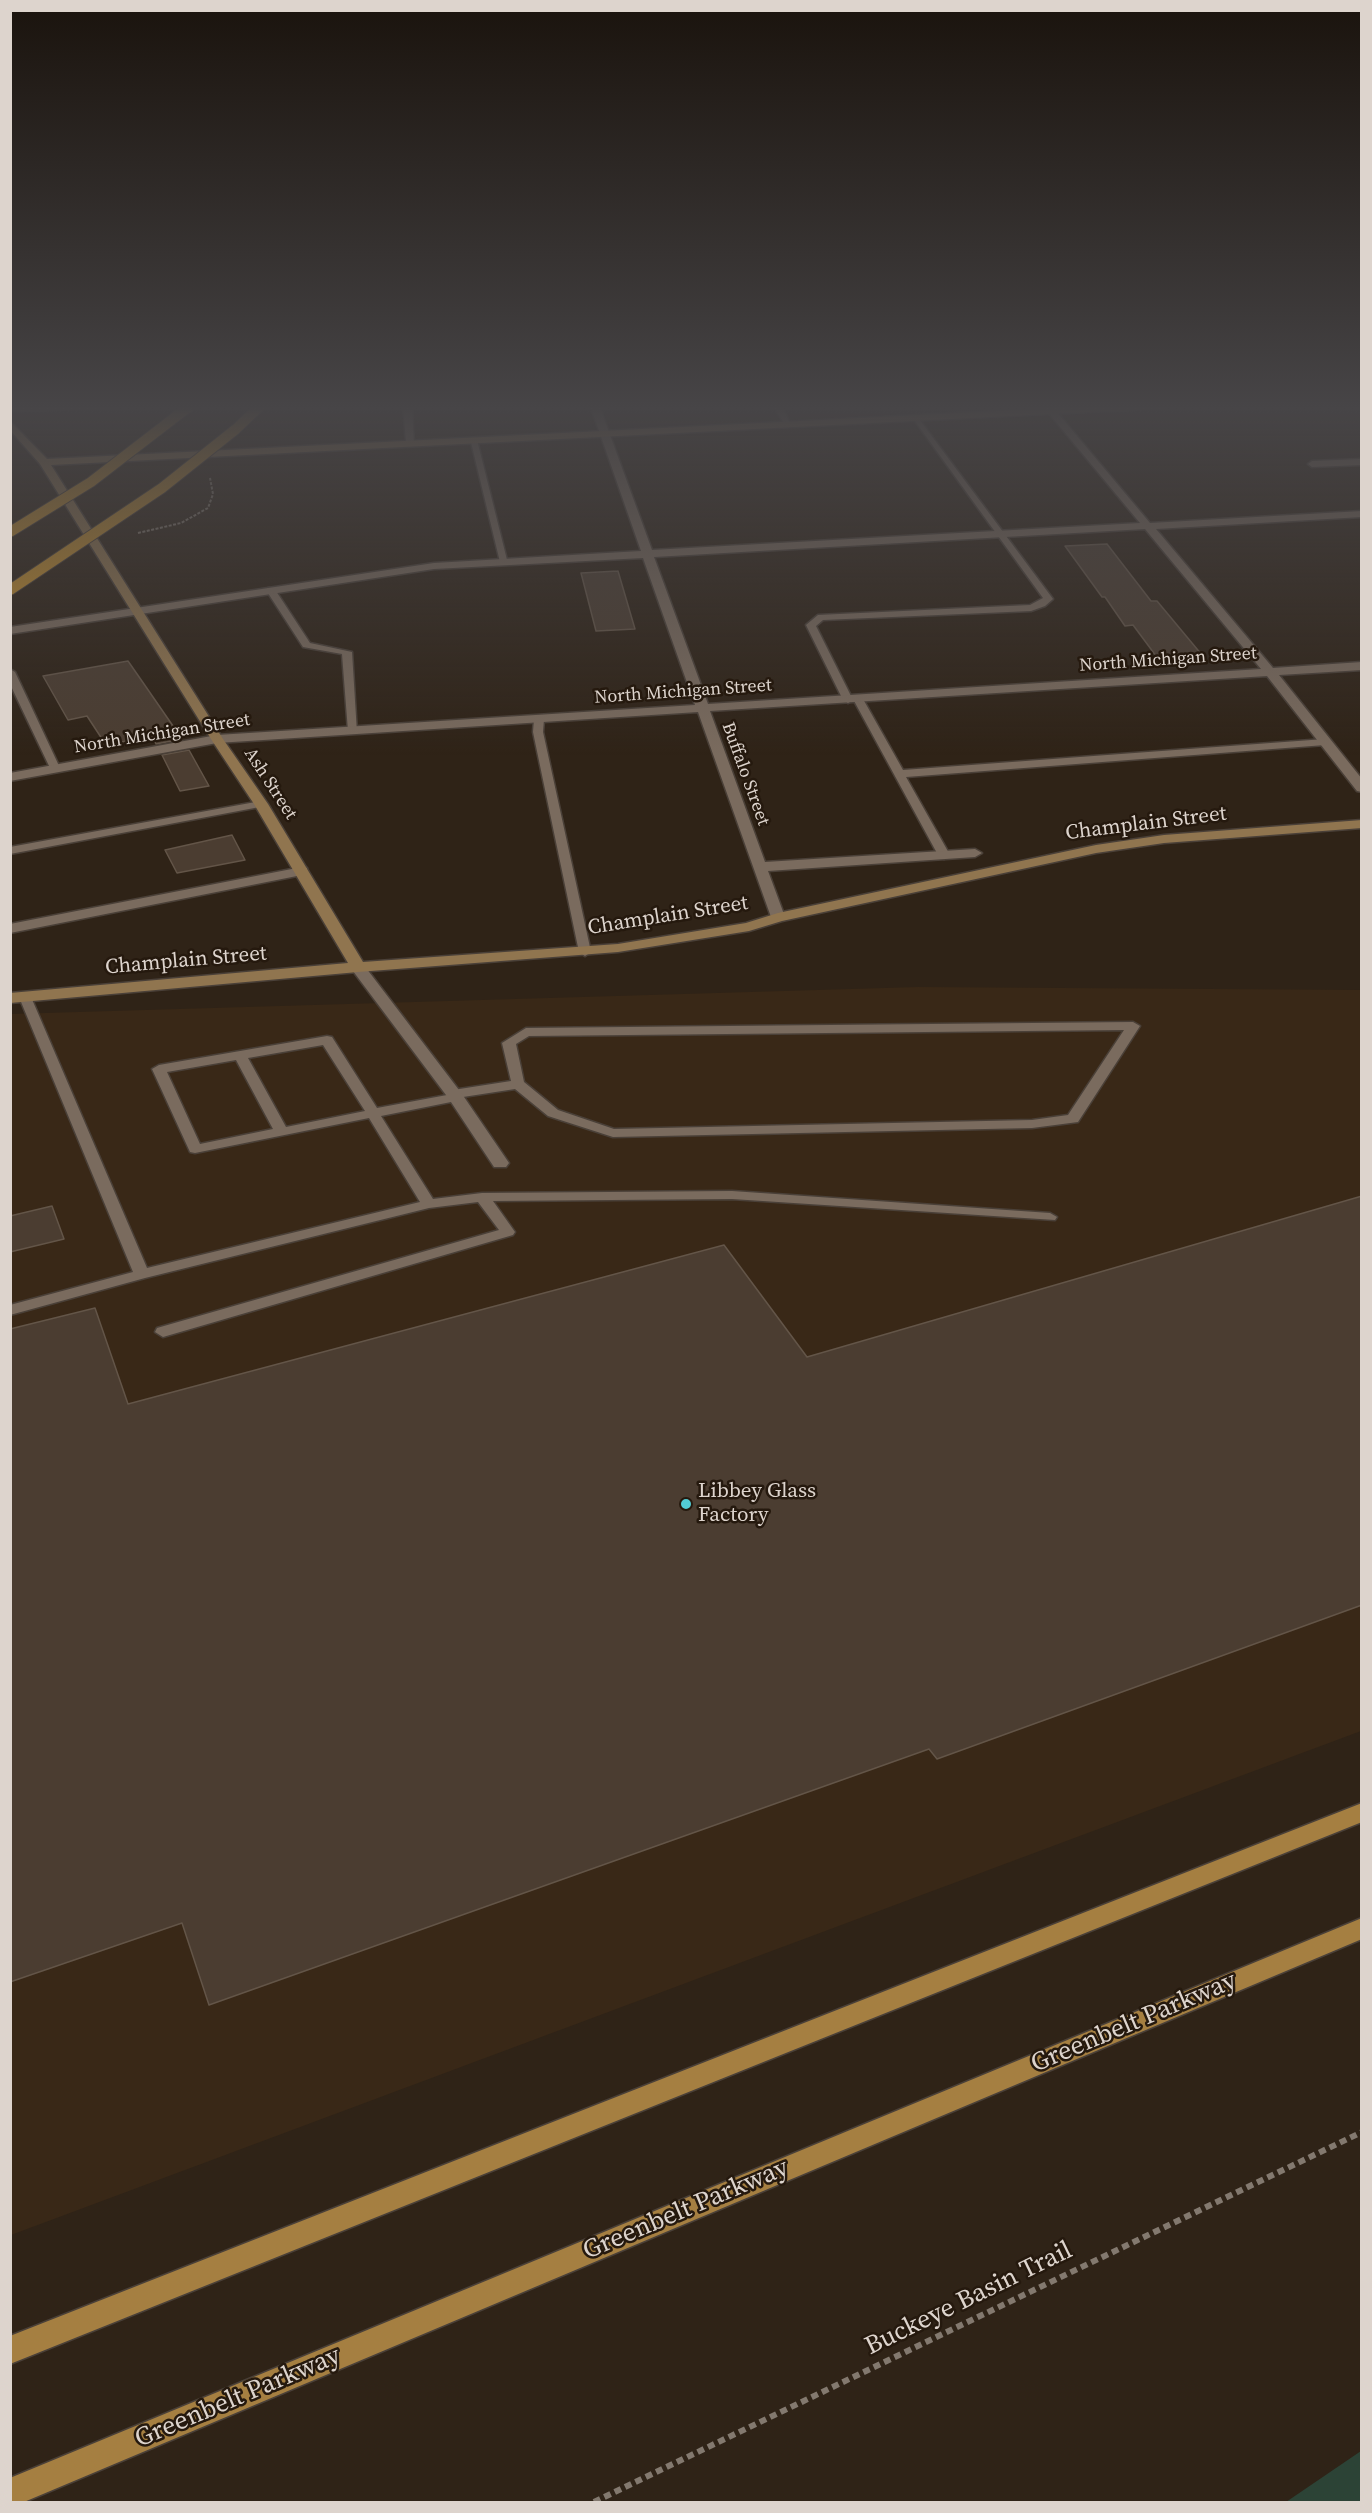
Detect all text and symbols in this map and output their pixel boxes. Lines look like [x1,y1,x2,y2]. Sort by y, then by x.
street label: North Michigan Street [1079,643,1257,677]
street label: North Michigan Street [594,675,772,709]
street label: North Michigan Street [73,709,251,759]
street label: Buffalo Street [716,719,774,829]
street label: Ash Street [239,744,301,824]
street label: Champlain Street [1064,802,1228,846]
street label: Champlain Street [586,891,750,941]
street label: Champlain Street [104,941,268,981]
place label: Libbey Glass Factory [698,1479,816,1529]
marker: Libbey Glass Factory [679,1497,693,1511]
street label: Greenbelt Parkway [1027,1966,1241,2080]
street label: Greenbelt Parkway [579,2153,793,2267]
street label: Buckeye Basin Trail [860,2235,1078,2363]
street label: Greenbelt Parkway [131,2341,345,2455]

